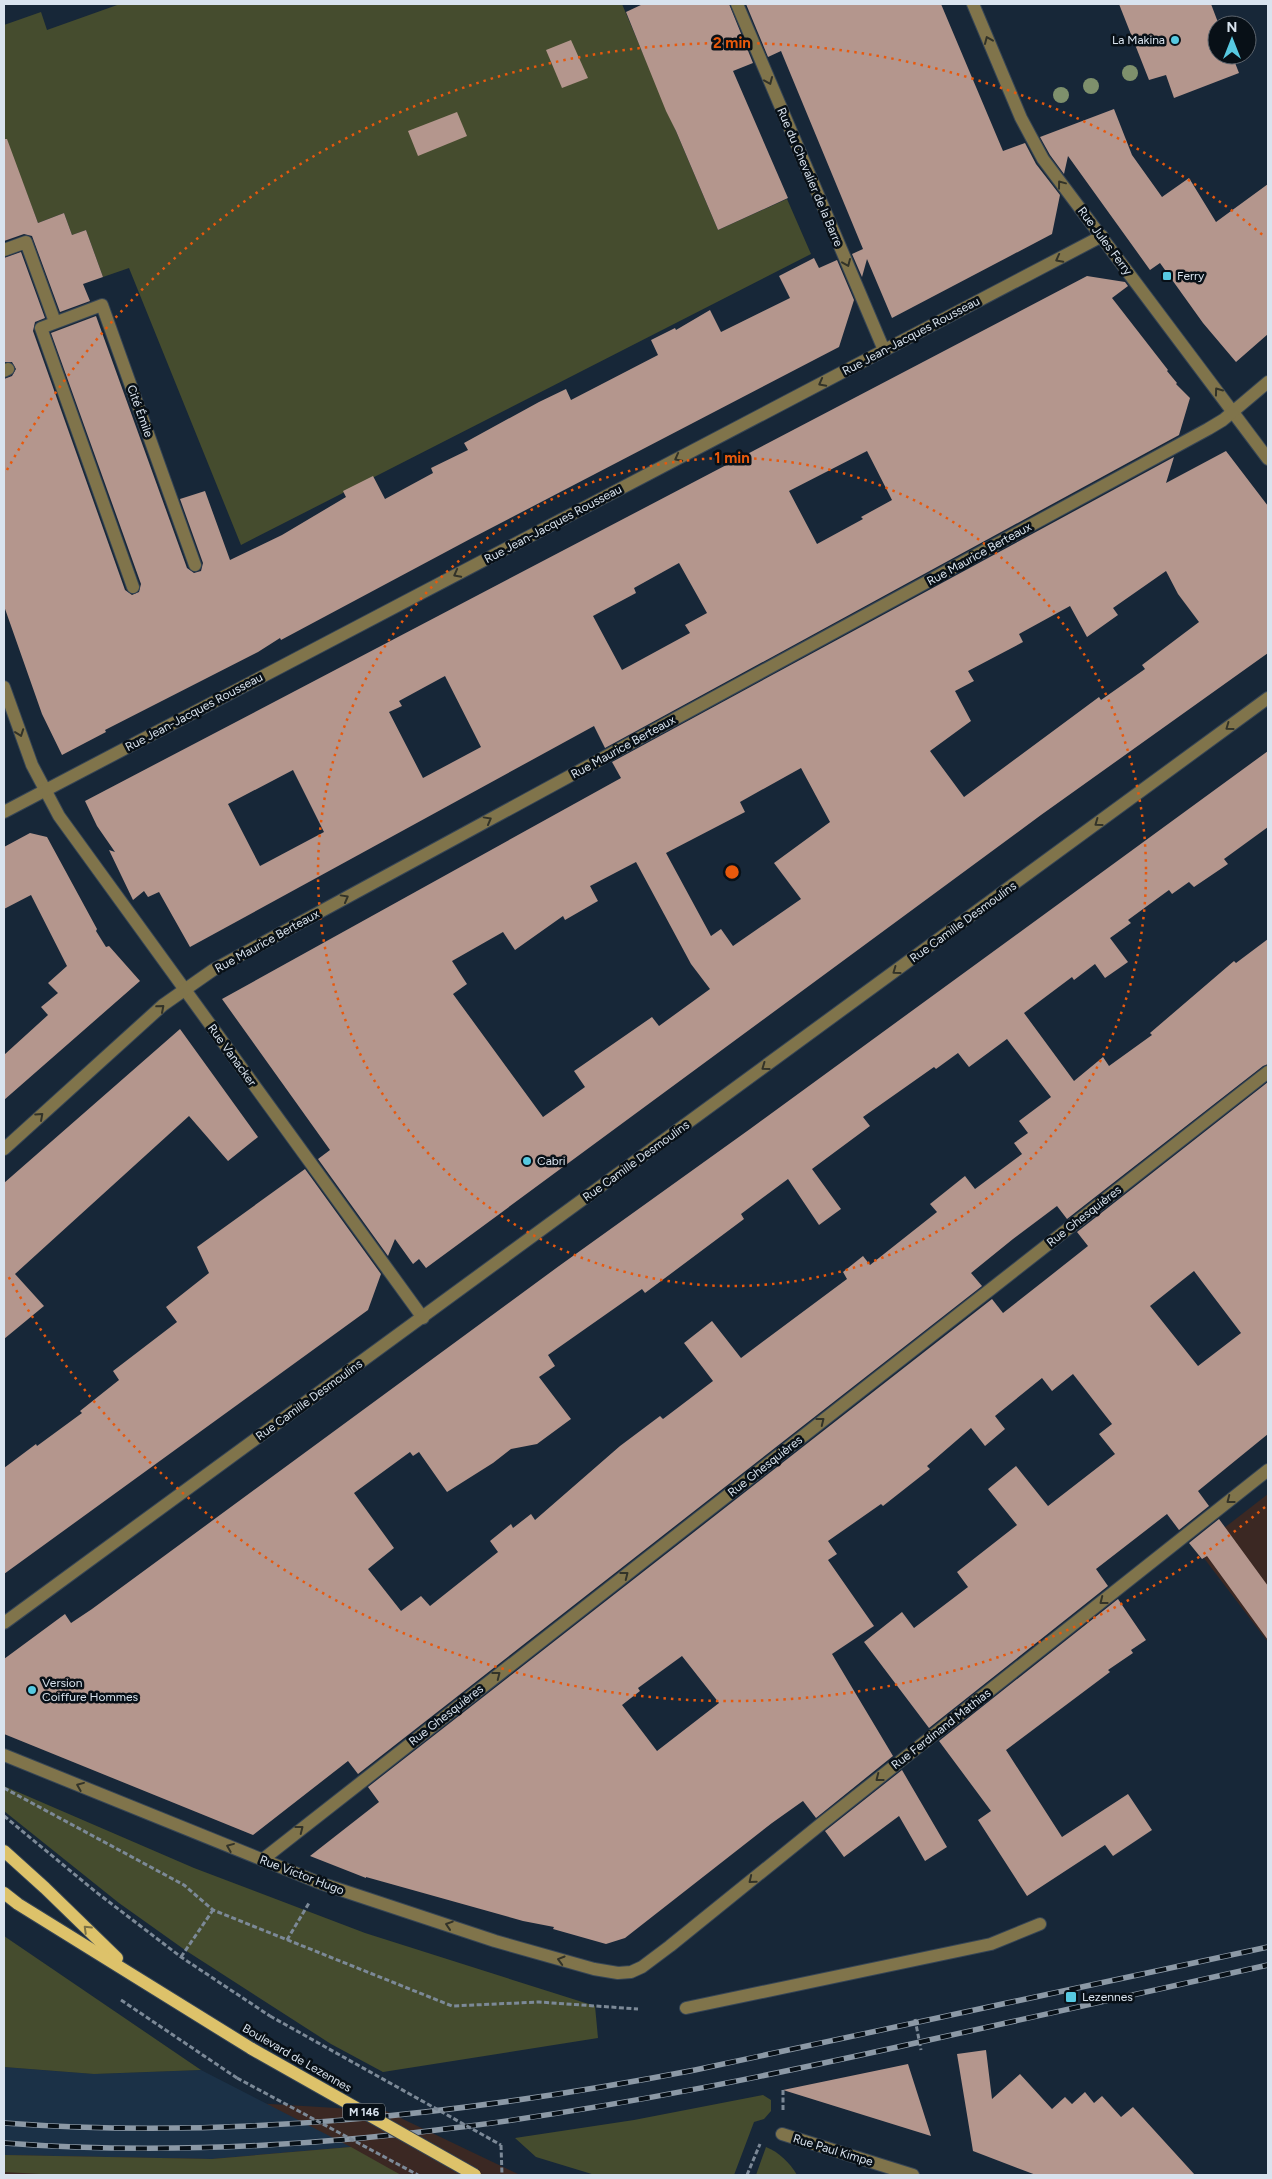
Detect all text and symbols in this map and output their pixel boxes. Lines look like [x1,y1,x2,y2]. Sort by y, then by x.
north arrow [1207,15,1257,65]
text: N [1227,19,1237,36]
place label: La Makina [1112,33,1165,47]
text: 2 min [713,34,751,52]
marker: La Makina [1169,34,1181,46]
one-way arrow [983,36,994,45]
one-way arrow [763,76,774,85]
street label: Rue du Chevalier de la Barre [774,105,846,249]
one-way arrow [1059,181,1067,190]
street label: Rue Jules Ferry [1075,204,1136,278]
one-way arrow [1055,253,1064,263]
one-way arrow [841,258,851,266]
place label: Ferry [1177,269,1205,283]
marker: Ferry [1161,270,1173,282]
street label: Rue Jean-Jacques Rousseau [840,294,982,378]
one-way arrow [818,377,827,387]
street label: Cité Émile [124,383,156,440]
one-way arrow [1216,388,1224,397]
text: 1 min [714,449,750,467]
one-way arrow [674,452,683,462]
street label: Rue Jean-Jacques Rousseau [482,482,624,566]
street label: Rue Maurice Berteaux [924,519,1034,588]
one-way arrow [453,568,462,578]
street label: Rue Jean-Jacques Rousseau [123,670,265,754]
street label: Rue Maurice Berteaux [568,712,678,781]
one-way arrow [1225,721,1235,730]
one-way arrow [14,728,24,736]
one-way arrow [483,817,492,827]
one-way arrow [1094,817,1104,826]
centre of rings [723,863,741,881]
street label: Rue Camille Desmoulins [907,878,1019,965]
one-way arrow [340,894,349,904]
street label: Rue Maurice Berteaux [212,906,322,975]
one-way arrow [892,965,902,974]
one-way arrow [155,1004,164,1013]
street label: Rue Vanacker [205,1021,259,1089]
one-way arrow [761,1061,771,1070]
one-way arrow [34,1113,43,1122]
street label: Rue Camille Desmoulins [580,1117,692,1204]
place label: Cabri [537,1154,566,1168]
marker: Cabri [521,1155,533,1167]
street label: Rue Ghesquières [1044,1182,1124,1249]
street label: Rue Camille Desmoulins [253,1356,365,1443]
one-way arrow [816,1418,825,1427]
street label: Rue Ghesquières [725,1432,805,1499]
one-way arrow [1227,1495,1236,1503]
one-way arrow [619,1572,628,1581]
one-way arrow [1100,1596,1109,1604]
one-way arrow [491,1672,500,1681]
place label: Version Coiffure Hommes [42,1676,138,1704]
street label: Rue Ghesquières [406,1681,486,1748]
marker: Version Coiffure Hommes [26,1684,38,1696]
street label: Rue Ferdinand Mathias [889,1686,994,1772]
one-way arrow [875,1772,885,1781]
one-way arrow [76,1781,85,1792]
one-way arrow [294,1827,303,1835]
one-way arrow [226,1843,235,1853]
street label: Rue Victor Hugo [258,1852,346,1898]
one-way arrow [749,1874,758,1882]
one-way arrow [445,1921,454,1931]
one-way arrow [84,1926,93,1935]
one-way arrow [557,1955,566,1965]
marker: Lezennes [1064,1990,1078,2004]
place label: Lezennes [1082,1990,1133,2004]
street label: Boulevard de Lezennes [240,2021,354,2095]
road number: M 146 [343,2104,385,2120]
street label: Rue Paul Kimpe [791,2131,875,2169]

